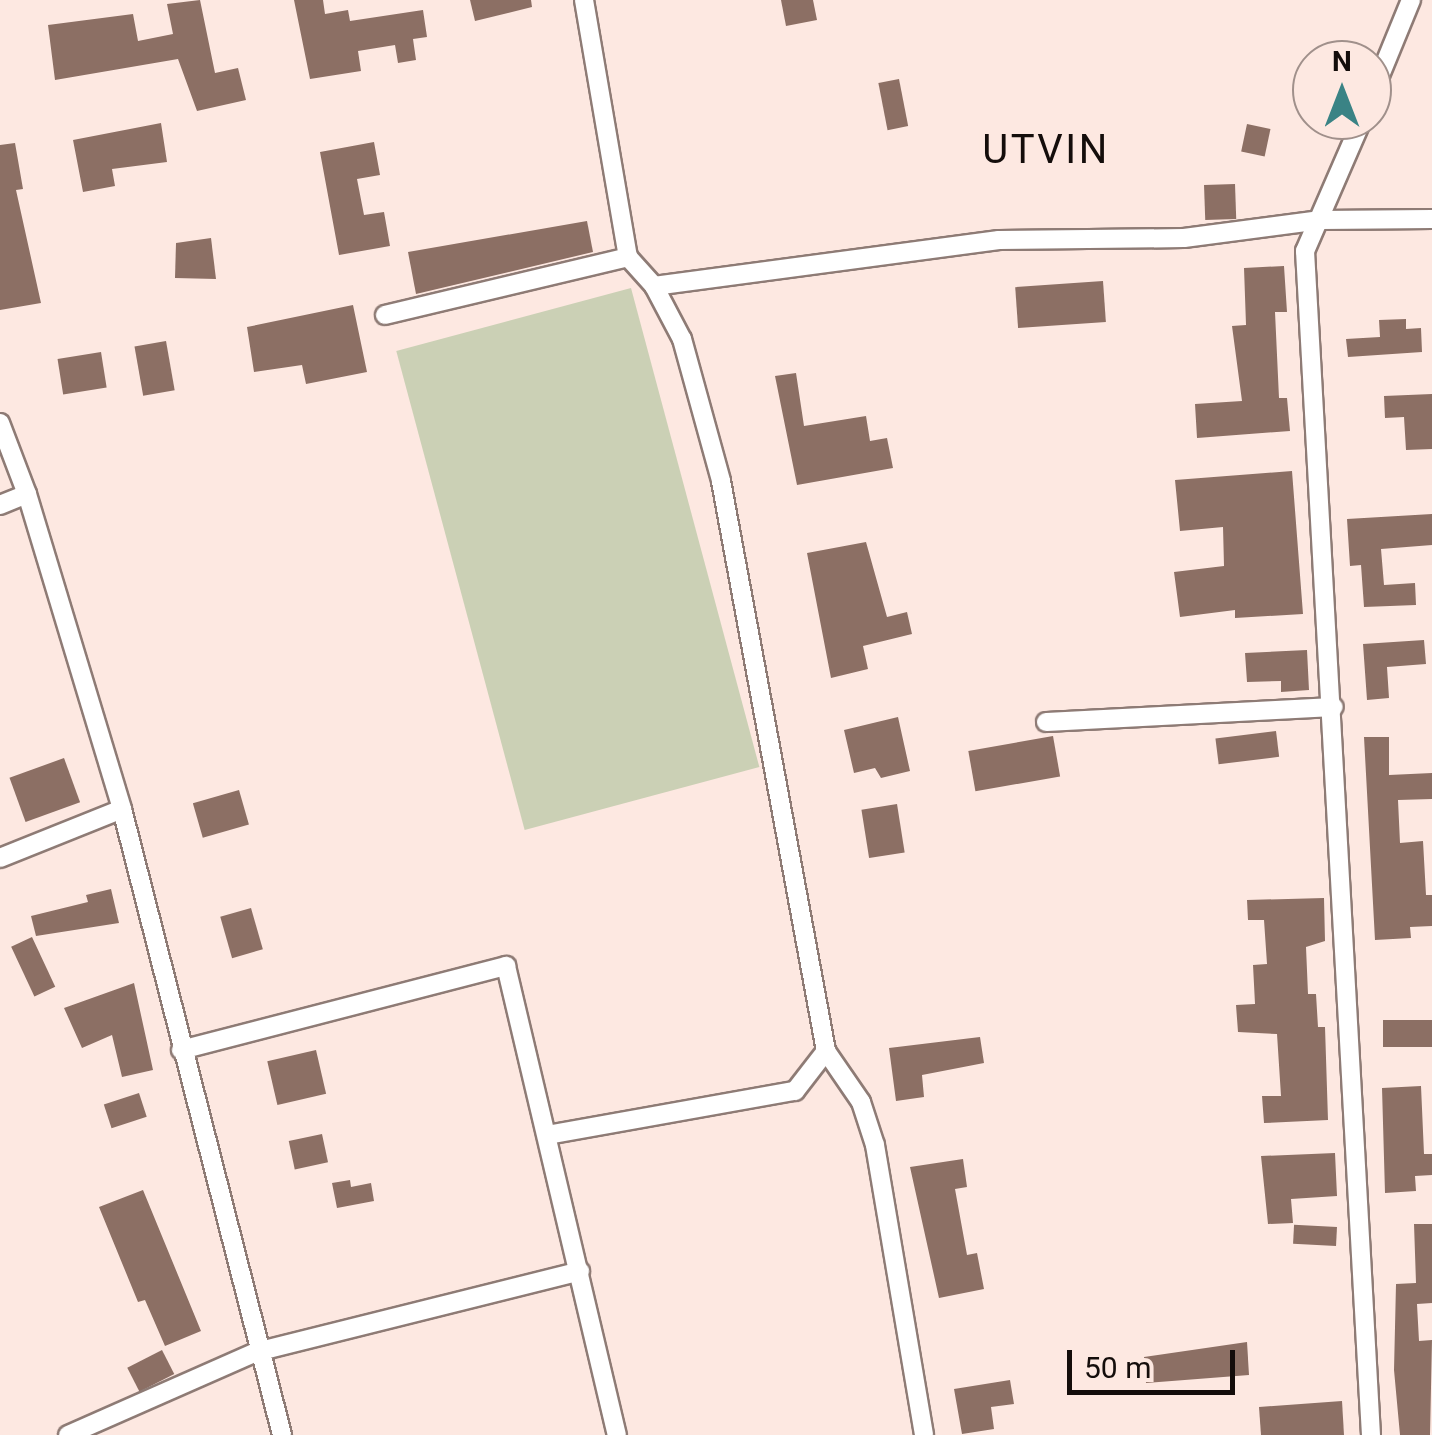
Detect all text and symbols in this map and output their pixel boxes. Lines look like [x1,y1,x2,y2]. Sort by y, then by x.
north arrow [1292,40,1392,140]
text: N [1332,45,1352,78]
district label: UTVIN [982,126,1110,174]
scale bar [1072,1330,1240,1392]
text: 50 m [1084,1350,1151,1385]

